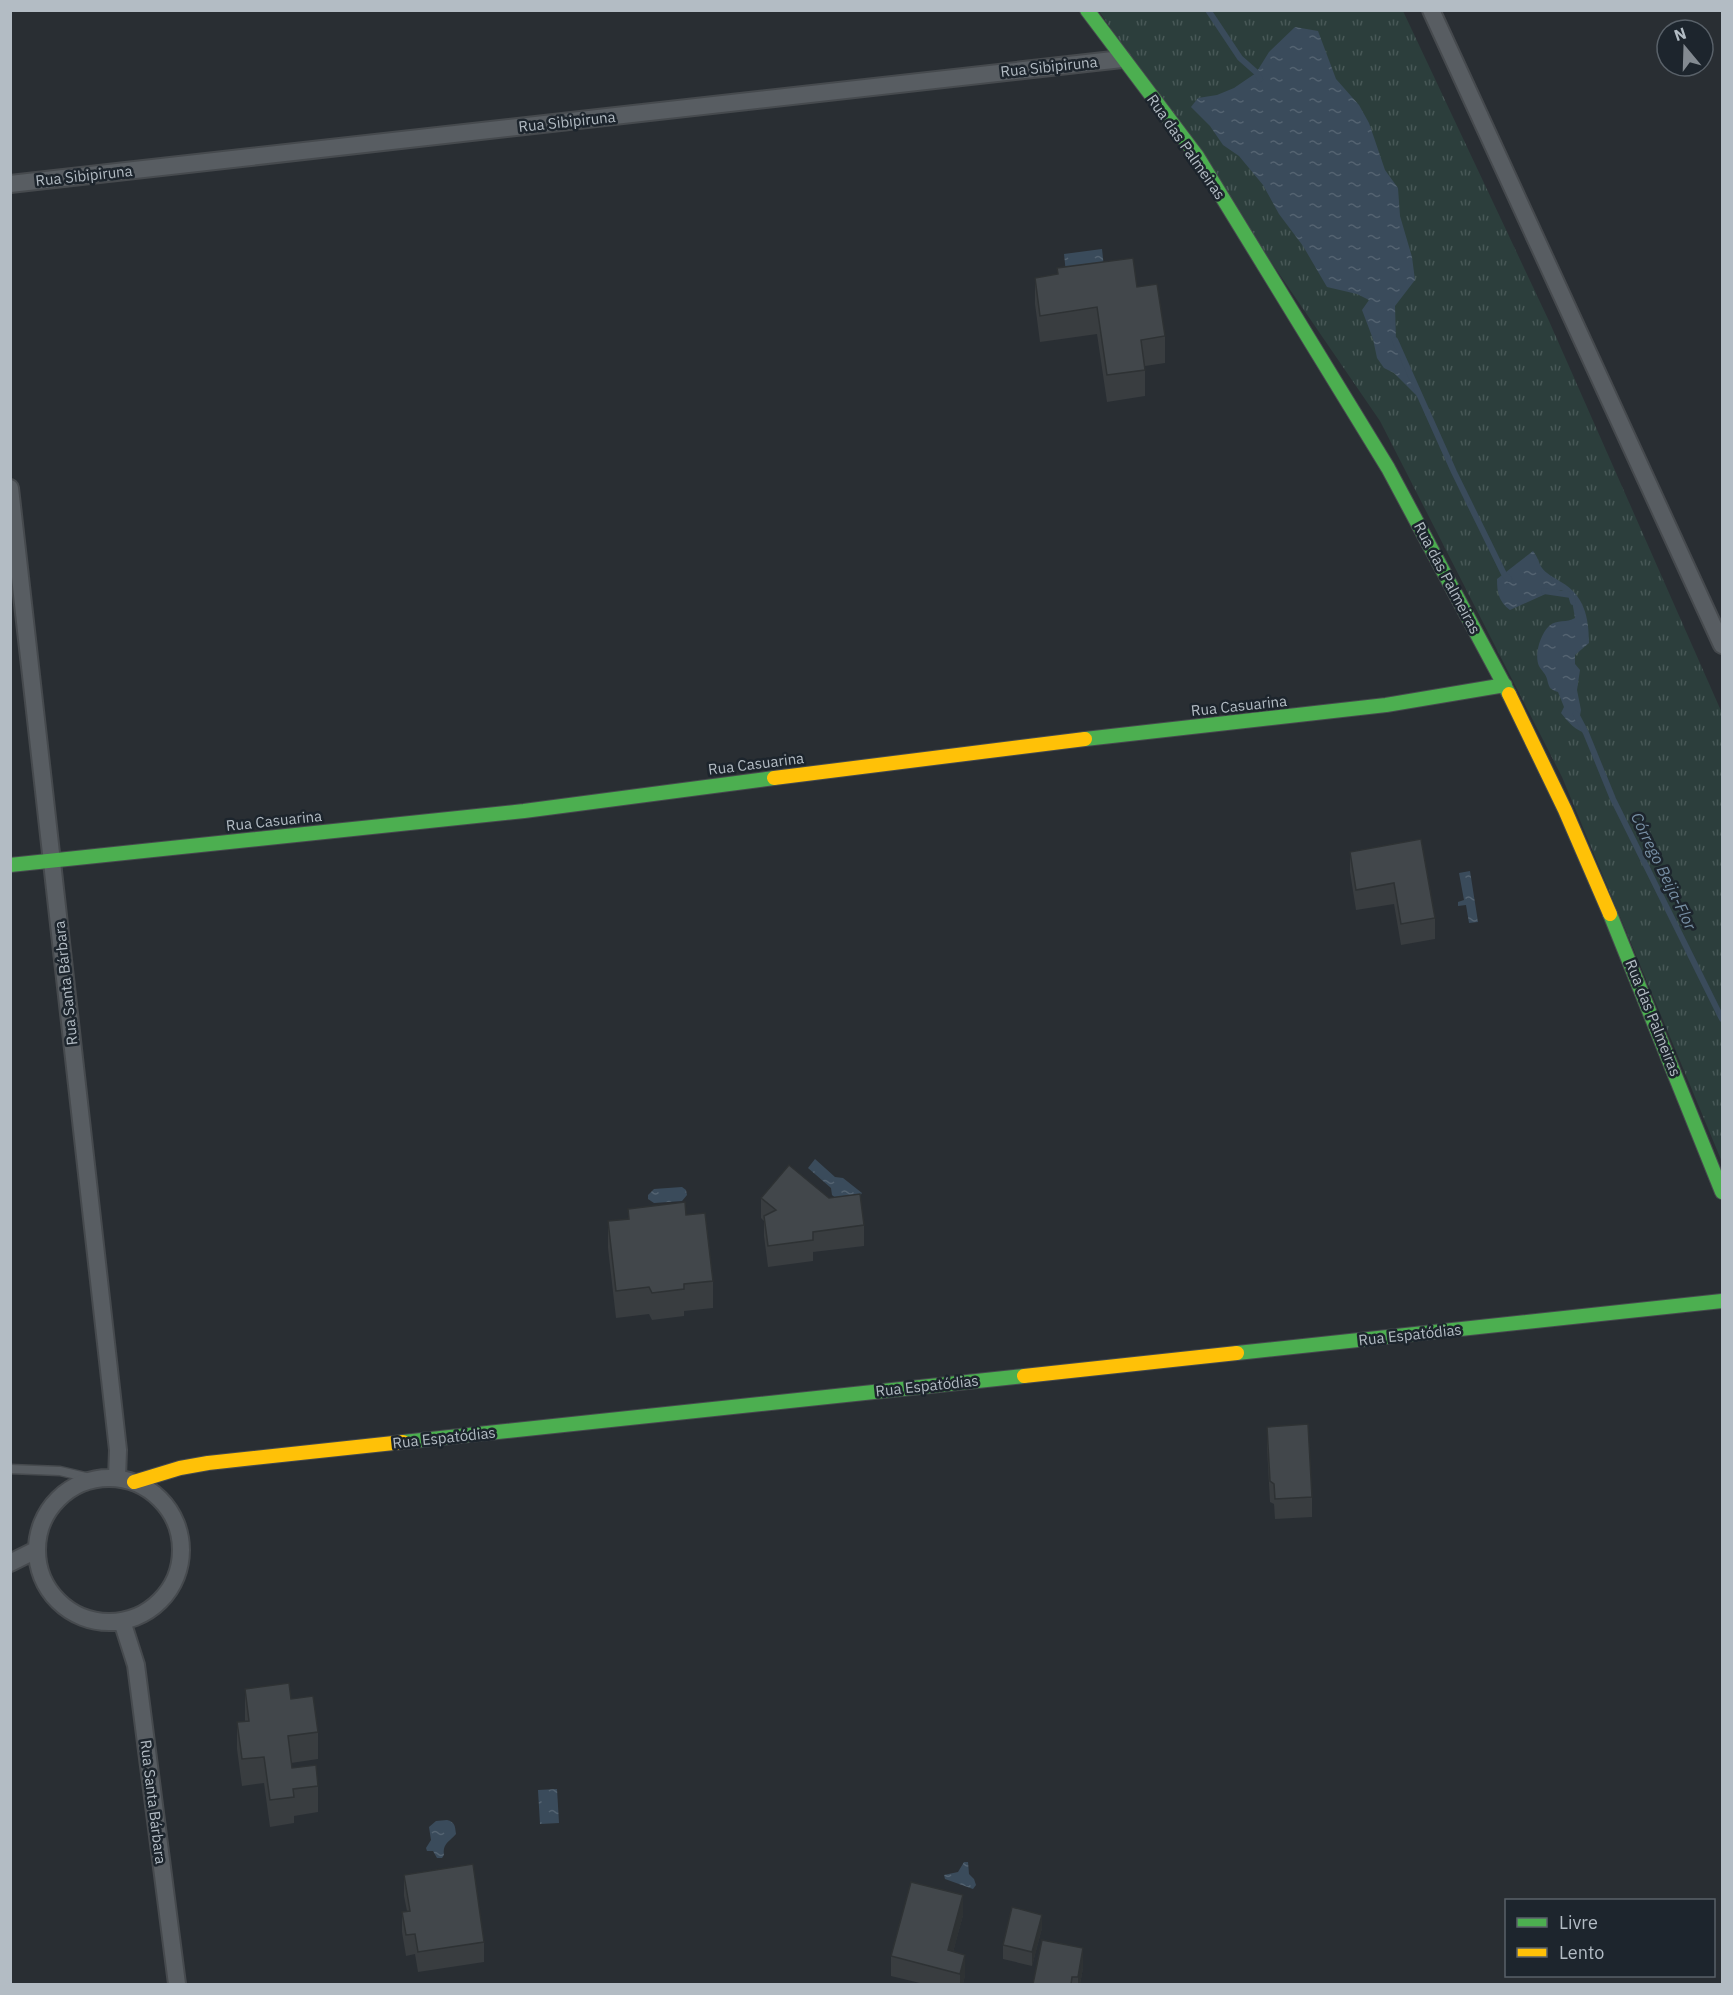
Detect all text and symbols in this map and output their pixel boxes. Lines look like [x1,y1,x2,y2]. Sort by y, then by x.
north arrow [1655,18,1715,78]
text: N [1671,22,1689,45]
street label: Rua Sibipiruna [999,52,1098,81]
street label: Rua das Palmeiras [1143,90,1230,203]
street label: Rua Sibipiruna [517,107,616,136]
street label: Rua Sibipiruna [34,161,133,190]
street label: Rua das Palmeiras [1410,519,1485,637]
street label: Rua Casuarina [1190,691,1288,720]
street label: Rua Casuarina [707,748,805,779]
street label: Rua Casuarina [225,806,323,835]
water label: Córrego Beija-Flor [1627,809,1702,934]
street label: Rua Santa Bárbara [50,920,81,1046]
street label: Rua das Palmeiras [1621,957,1686,1079]
street label: Rua Espatódias [1357,1320,1463,1349]
street label: Rua Espatódias [874,1371,980,1400]
street label: Rua Espatódias [391,1423,497,1452]
street label: Rua Santa Bárbara [136,1739,171,1865]
legend [1505,1899,1715,1977]
text: Livre [1559,1911,1598,1934]
text: Lento [1559,1941,1604,1964]

